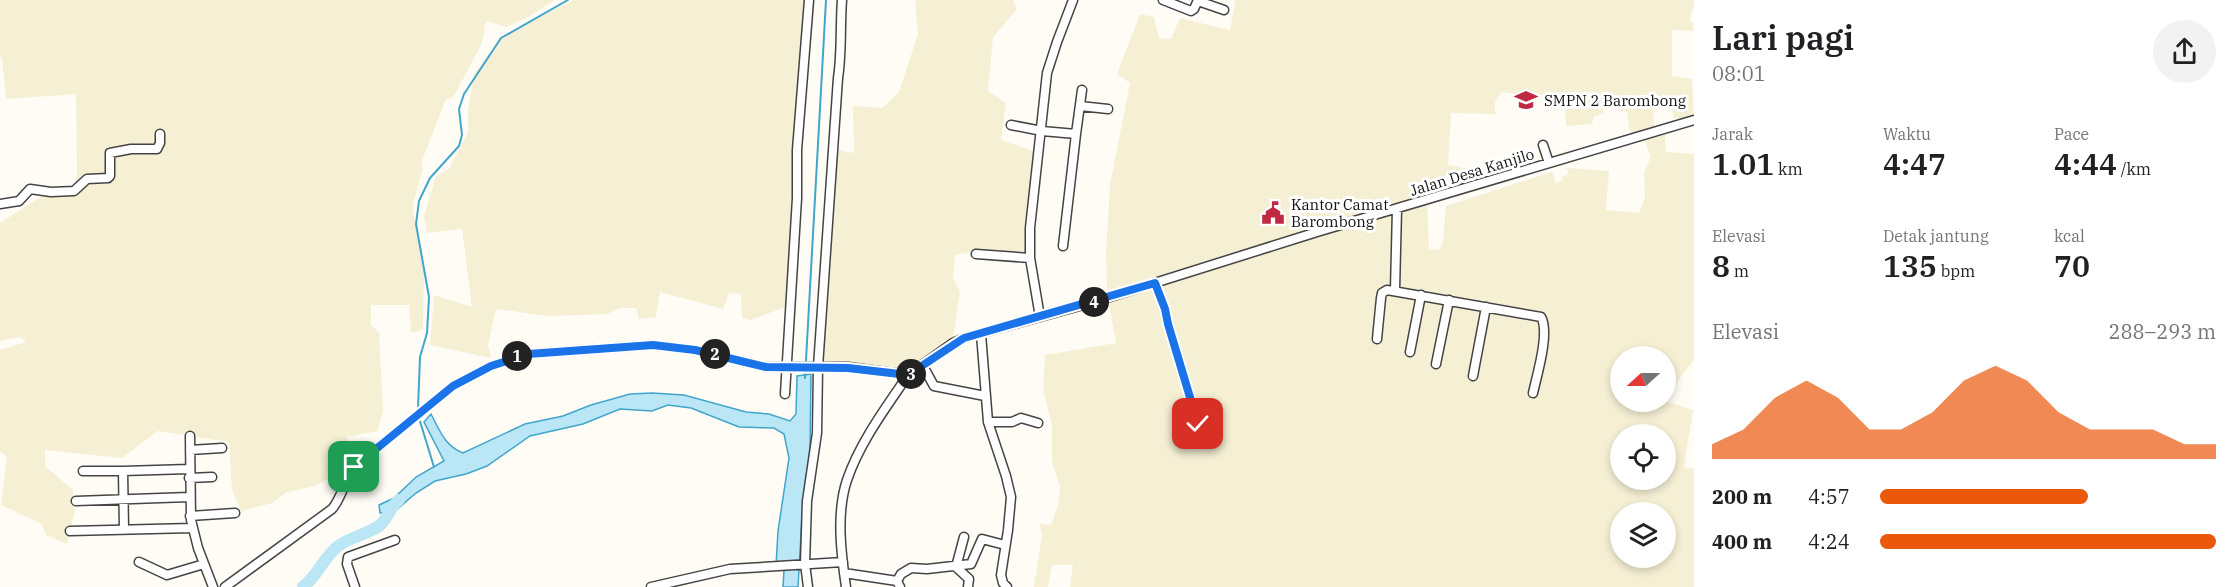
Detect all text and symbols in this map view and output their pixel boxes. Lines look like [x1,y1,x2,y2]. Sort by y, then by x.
text: Lari pagi [1712,16,1854,59]
button: share [2153,20,2216,83]
text: 08:01 [1712,60,1766,87]
school or university icon: SMPN 2 Barombong [1513,87,1539,113]
place label: SMPN 2 Barombong [1544,91,1686,110]
text: Jarak [1712,124,1753,144]
text: Waktu [1883,124,1931,144]
text: Pace [2054,124,2089,144]
street label: Jalan Desa Kanjilo [1408,144,1536,200]
text: 1.01 [1712,144,1774,183]
text: 4:47 [1883,144,1946,183]
text: 4:44 [2054,144,2117,183]
text: km [1774,159,1803,179]
text: /km [2117,159,2151,179]
place label: Kantor Camat Barombong [1291,195,1388,231]
public building icon: Kantor Camat Barombong [1260,200,1286,226]
text: Elevasi [1712,226,1766,246]
text: Detak jantung [1883,226,1989,246]
text: kcal [2054,226,2085,246]
text: 8 [1712,246,1730,285]
text: 135 [1883,246,1937,285]
text: 70 [2054,246,2090,285]
text: m [1730,261,1749,281]
text: bpm [1937,261,1975,281]
pin: 4 [1079,287,1109,317]
text: 4 [1089,292,1099,312]
text: Elevasi [1712,318,1779,345]
text: 288–293 m [2109,318,2216,345]
pin: 2 [700,339,730,369]
pin: 1 [502,341,532,371]
text: 2 [710,344,720,364]
text: 1 [512,346,522,366]
north arrow [1610,346,1676,412]
map controls [1610,346,1676,568]
pin: 3 [896,359,926,389]
text: 3 [906,364,916,384]
pin [1172,398,1223,449]
icon: check [1181,407,1214,440]
button: locate [1610,424,1676,490]
pin [328,441,379,492]
icon: arrive [337,450,370,483]
text: 200 m [1712,483,1772,510]
text: 4:57 [1808,483,1850,510]
button: layers [1610,502,1676,568]
text: 400 m [1712,528,1772,555]
text: 4:24 [1808,528,1850,555]

